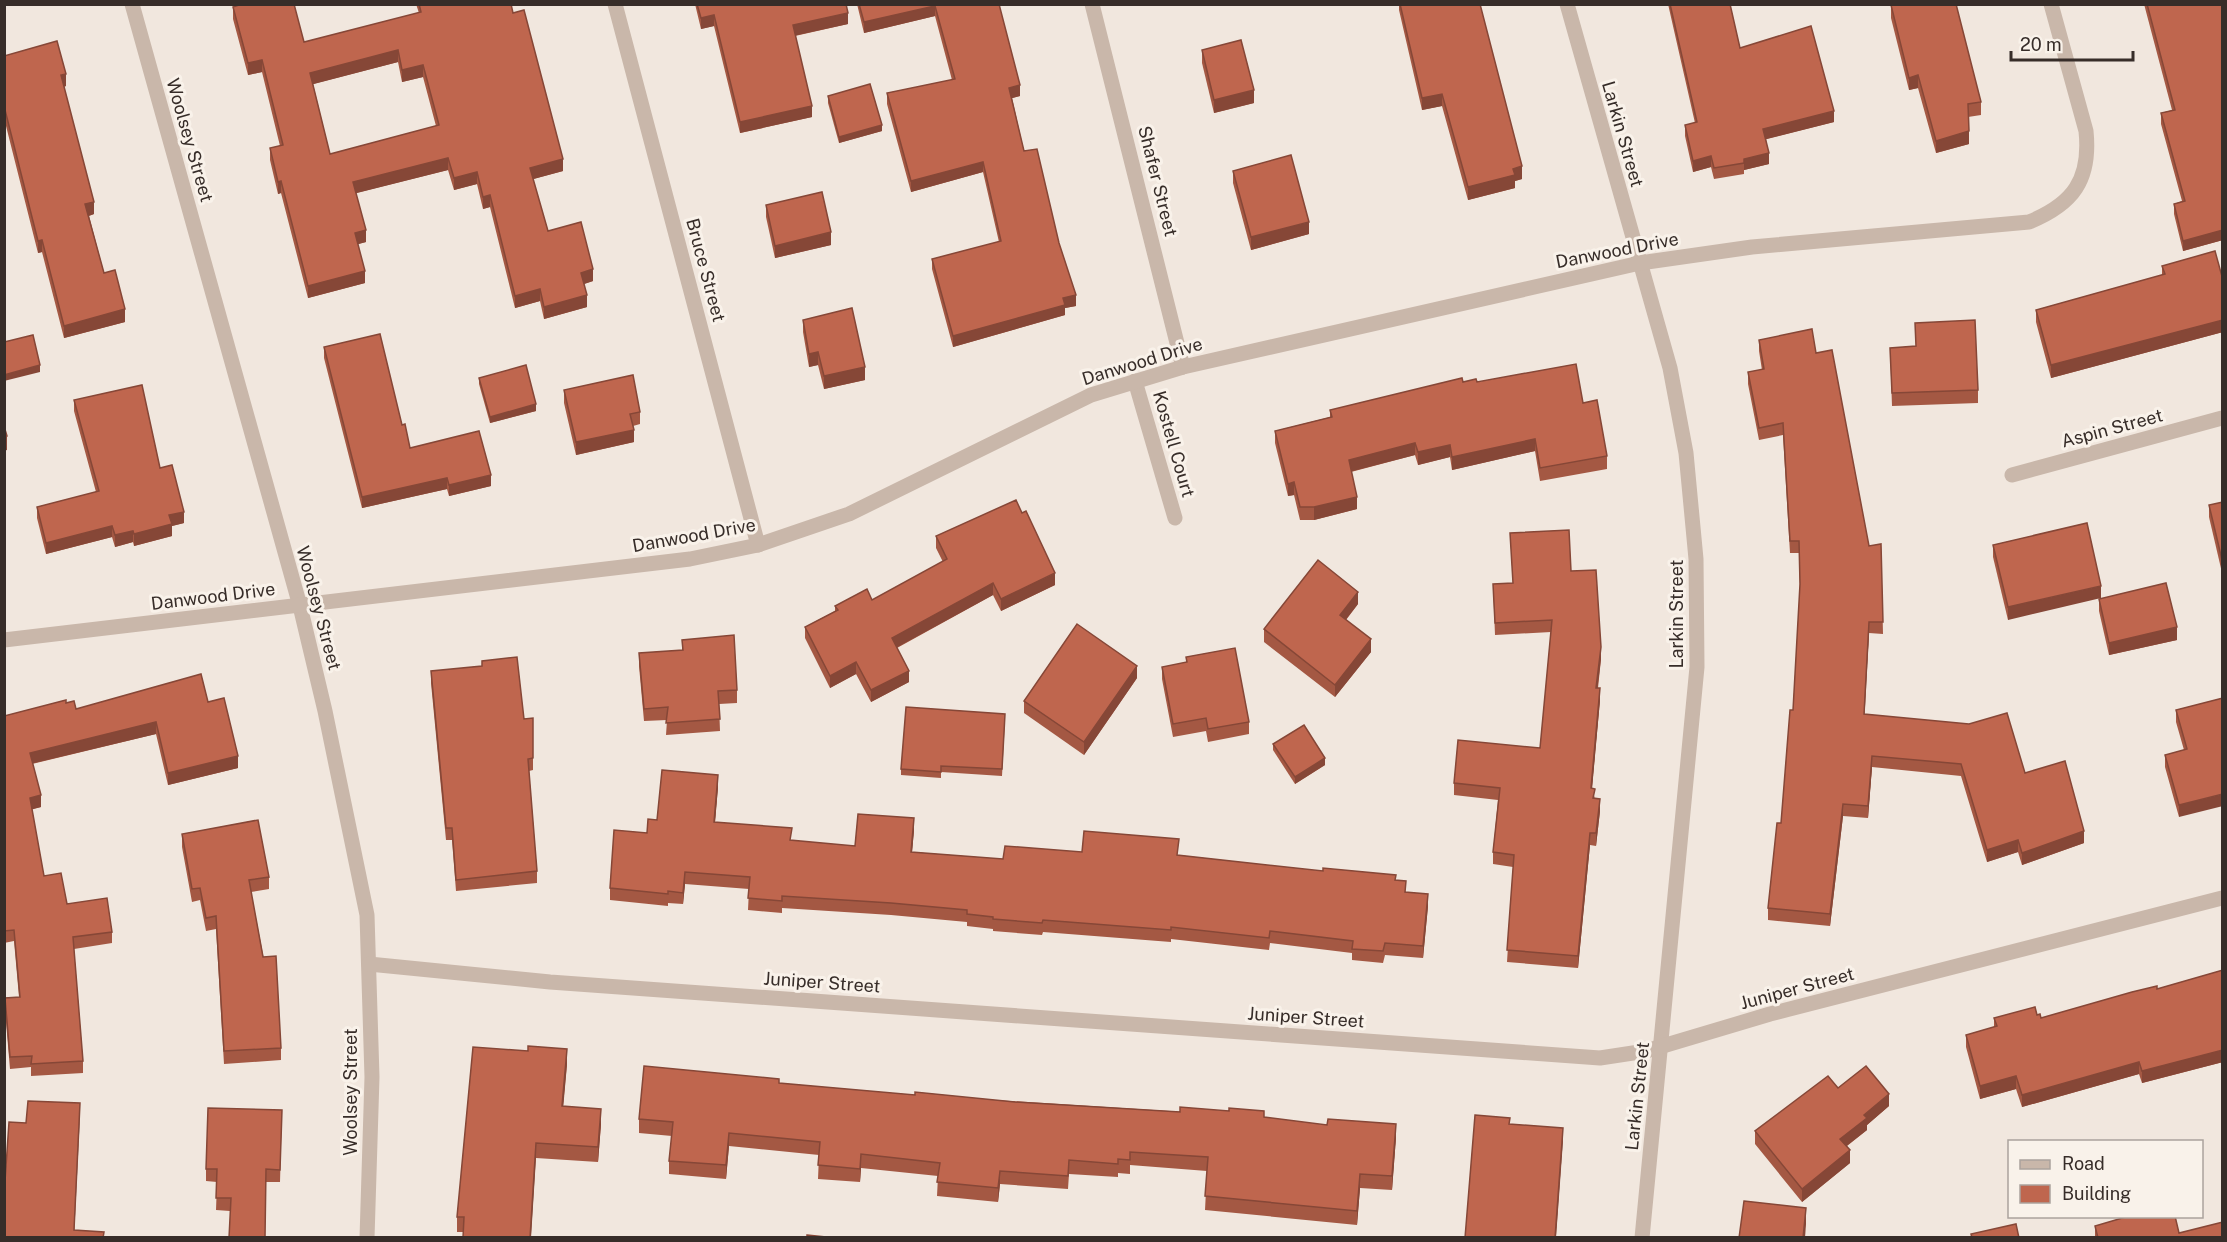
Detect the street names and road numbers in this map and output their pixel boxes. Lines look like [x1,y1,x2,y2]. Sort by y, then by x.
street label: Woolsey Street [162,76,218,204]
street label: Larkin Street [1598,79,1648,189]
street label: Shafer Street [1134,124,1182,238]
street label: Bruce Street [682,216,730,324]
street label: Danwood Drive [1554,228,1680,272]
street label: Danwood Drive [1079,333,1205,389]
street label: Kostell Court [1149,388,1199,500]
street label: Aspin Street [2059,404,2165,452]
street label: Danwood Drive [631,514,757,556]
street label: Woolsey Street [292,544,346,672]
street label: Larkin Street [1666,559,1687,669]
street label: Danwood Drive [150,578,276,614]
street label: Juniper Street [1738,963,1856,1013]
street label: Juniper Street [763,967,881,997]
street label: Juniper Street [1247,1002,1365,1032]
street label: Woolsey Street [340,1028,361,1156]
street label: Larkin Street [1621,1041,1653,1151]

